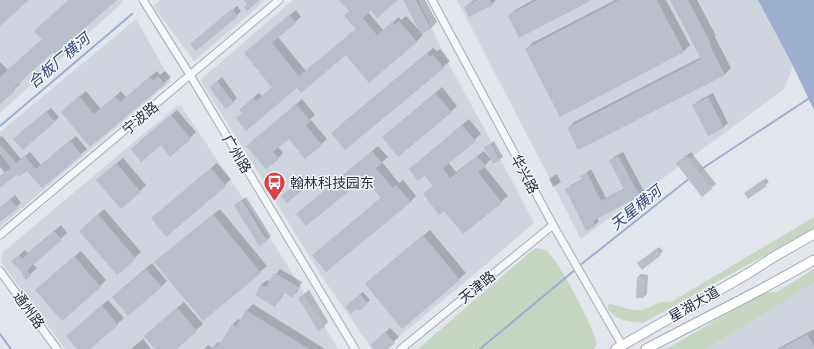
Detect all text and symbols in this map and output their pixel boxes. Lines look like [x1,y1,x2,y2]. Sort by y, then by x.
water label: 合板厂横河 [24,28,96,92]
street label: 宁波路 [119,98,162,138]
street label: 广州路 [218,132,255,177]
street label: 华兴路 [507,152,542,197]
bus stop icon: 翰林科技园东 [262,170,288,203]
place label: 翰林科技园东 [290,175,374,192]
water label: 天星横河 [607,180,667,234]
street label: 天津路 [456,268,499,307]
street label: 星湖大道 [666,283,723,326]
street label: 通州路 [9,288,48,332]

